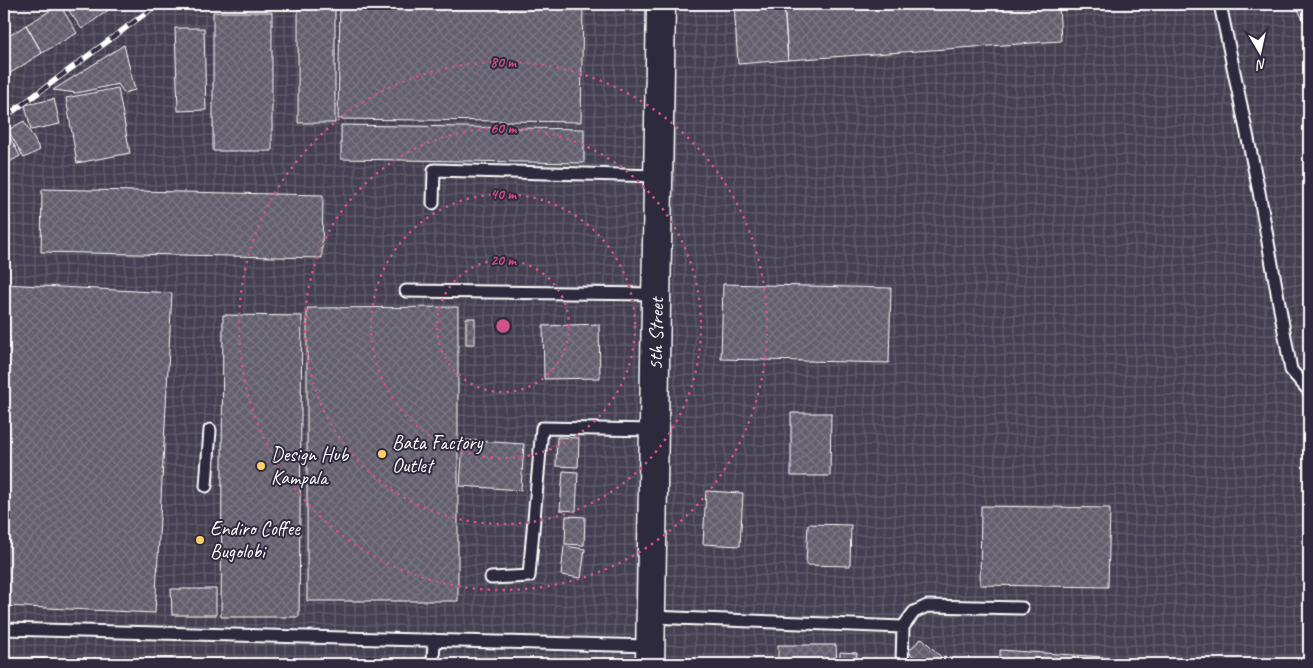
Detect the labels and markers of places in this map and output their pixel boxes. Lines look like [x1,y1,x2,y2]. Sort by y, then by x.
centre of rings [494,317,512,335]
place label: Bata Factory Outlet [392,430,483,478]
place label: Design Hub Kampala [271,442,349,490]
marker: Bata Factory Outlet [376,448,388,460]
marker: Design Hub Kampala [255,460,267,472]
place label: Endiro Coffee Bugolobi [210,516,301,564]
marker: Endiro Coffee Bugolobi [194,534,206,546]

